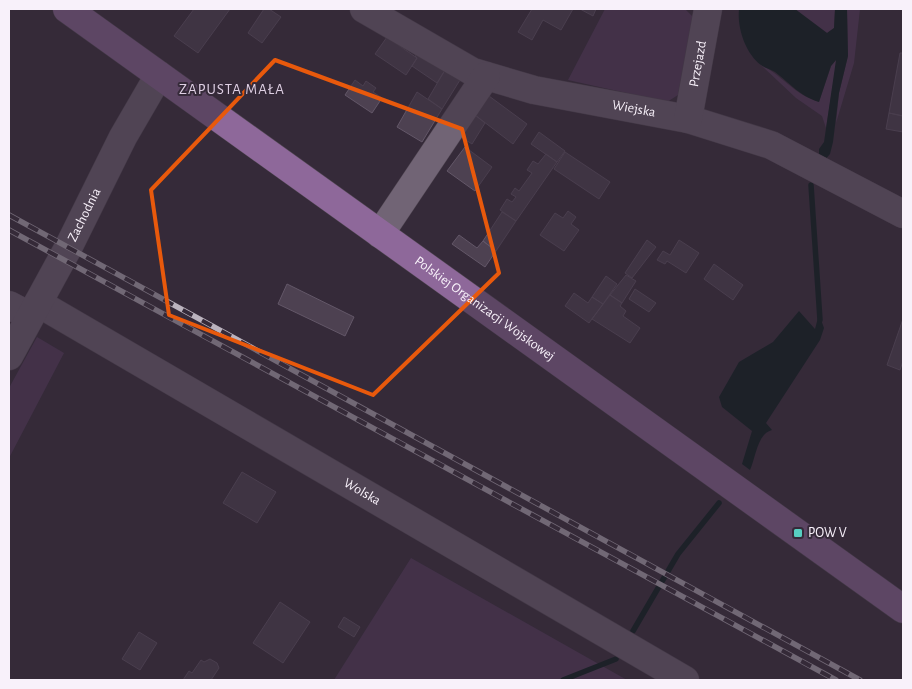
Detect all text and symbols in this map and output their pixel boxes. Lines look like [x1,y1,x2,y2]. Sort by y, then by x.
street label: Przejazd [687,40,709,88]
district label: ZAPUSTA MAŁA [179,82,285,97]
street label: Wiejska [611,98,657,120]
street label: Zachodnia [65,185,104,244]
street label: Polskiej Organizacji Wojskowej [412,254,557,364]
street label: Wolska [341,476,383,508]
place label: POW V [808,526,847,540]
marker: POW V [792,527,804,539]

